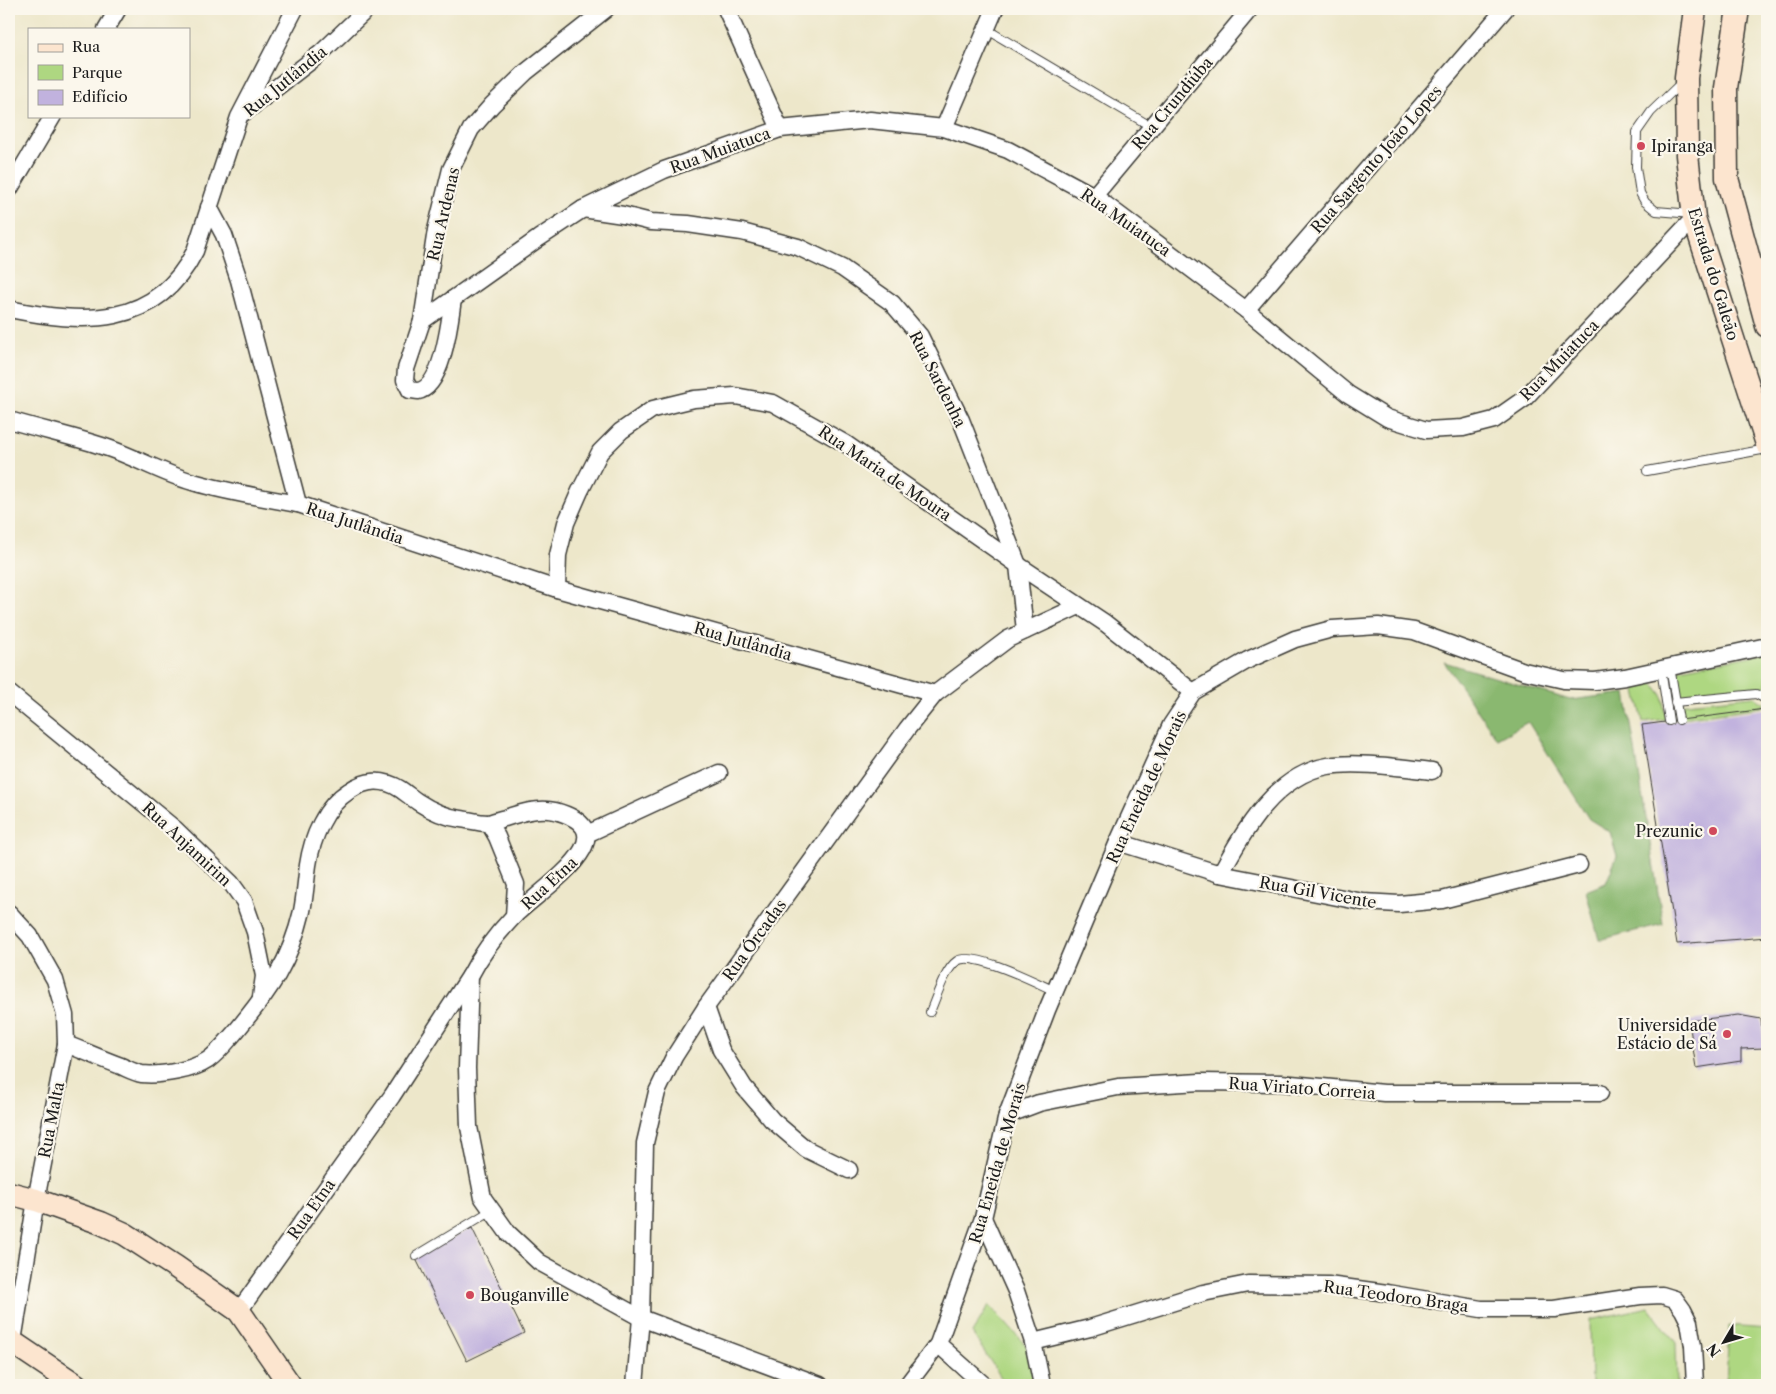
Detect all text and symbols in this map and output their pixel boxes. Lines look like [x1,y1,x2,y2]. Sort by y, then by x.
legend [28,28,190,118]
text: Rua [72,37,100,56]
street label: Rua Jutlândia [239,41,331,121]
street label: Rua Crundiúba [1127,52,1217,154]
text: Parque [72,63,122,82]
street label: Rua Sargento João Lopes [1306,81,1446,237]
text: Edifício [72,87,128,106]
street label: Rua Muiatuca [667,122,774,177]
place label: Ipiranga [1651,136,1714,156]
marker: Ipiranga [1635,140,1647,152]
street label: Rua Ardenas [422,165,464,263]
street label: Rua Muiatuca [1077,184,1175,261]
street label: Estrada do Galeão [1684,205,1744,343]
street label: Rua Muiatuca [1515,315,1603,405]
street label: Rua Sardenha [905,327,971,431]
street label: Rua Maria de Moura [815,421,956,525]
street label: Rua Jutlândia [304,498,407,548]
street label: Rua Jutlândia [692,617,795,665]
street label: Rua Eneida de Morais [1102,707,1190,867]
street label: Rua Anjamirim [138,798,236,890]
place label: Prezunic [1636,821,1703,841]
marker: Prezunic [1707,825,1719,837]
street label: Rua Etna [517,852,582,914]
street label: Rua Gil Vicente [1258,872,1378,912]
street label: Rua Órcadas [718,895,790,985]
place label: Universidade Estácio de Sá [1617,1015,1718,1053]
marker: Universidade Estácio de Sá [1721,1028,1733,1040]
street label: Rua Viriato Correia [1228,1073,1377,1103]
street label: Rua Malta [34,1080,68,1160]
street label: Rua Eneida de Morais [964,1080,1030,1246]
street label: Rua Etna [283,1174,339,1243]
street label: Rua Teodoro Braga [1322,1276,1470,1316]
place label: Bouganville [480,1285,569,1305]
marker: Bouganville [464,1289,476,1301]
north arrow [1698,1316,1748,1366]
text: N [1703,1340,1725,1360]

